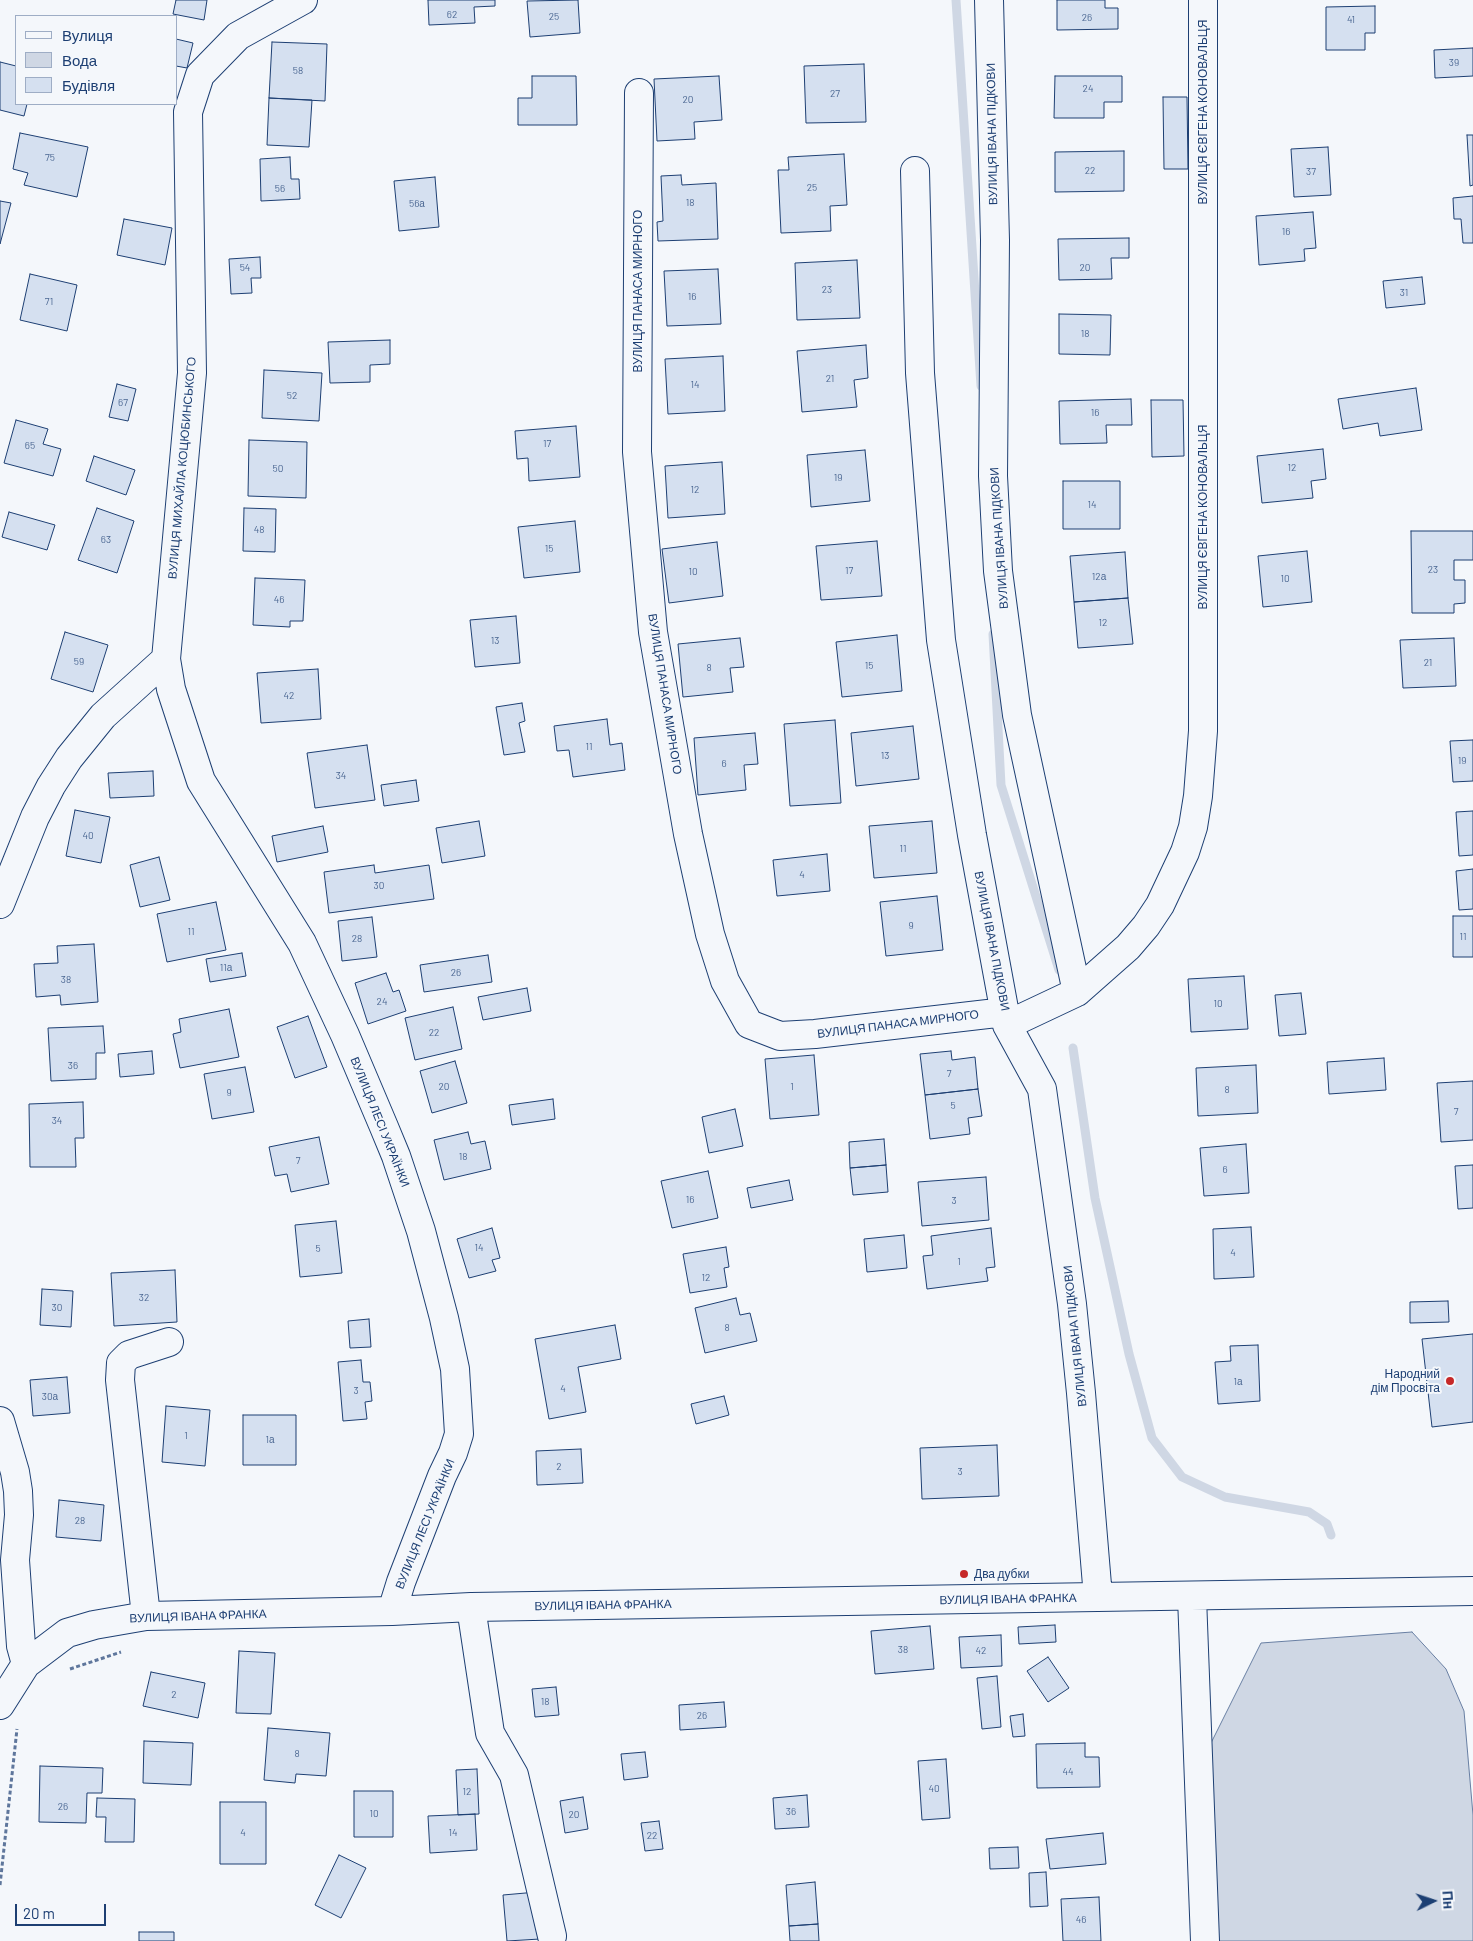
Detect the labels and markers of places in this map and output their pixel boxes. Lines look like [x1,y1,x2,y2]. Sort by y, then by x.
place label: Народний дім Просвіта [1371,1367,1440,1395]
marker: Народний дім Просвіта [1444,1375,1456,1387]
place label: Два дубки [974,1567,1029,1581]
marker: Два дубки [958,1568,970,1580]

